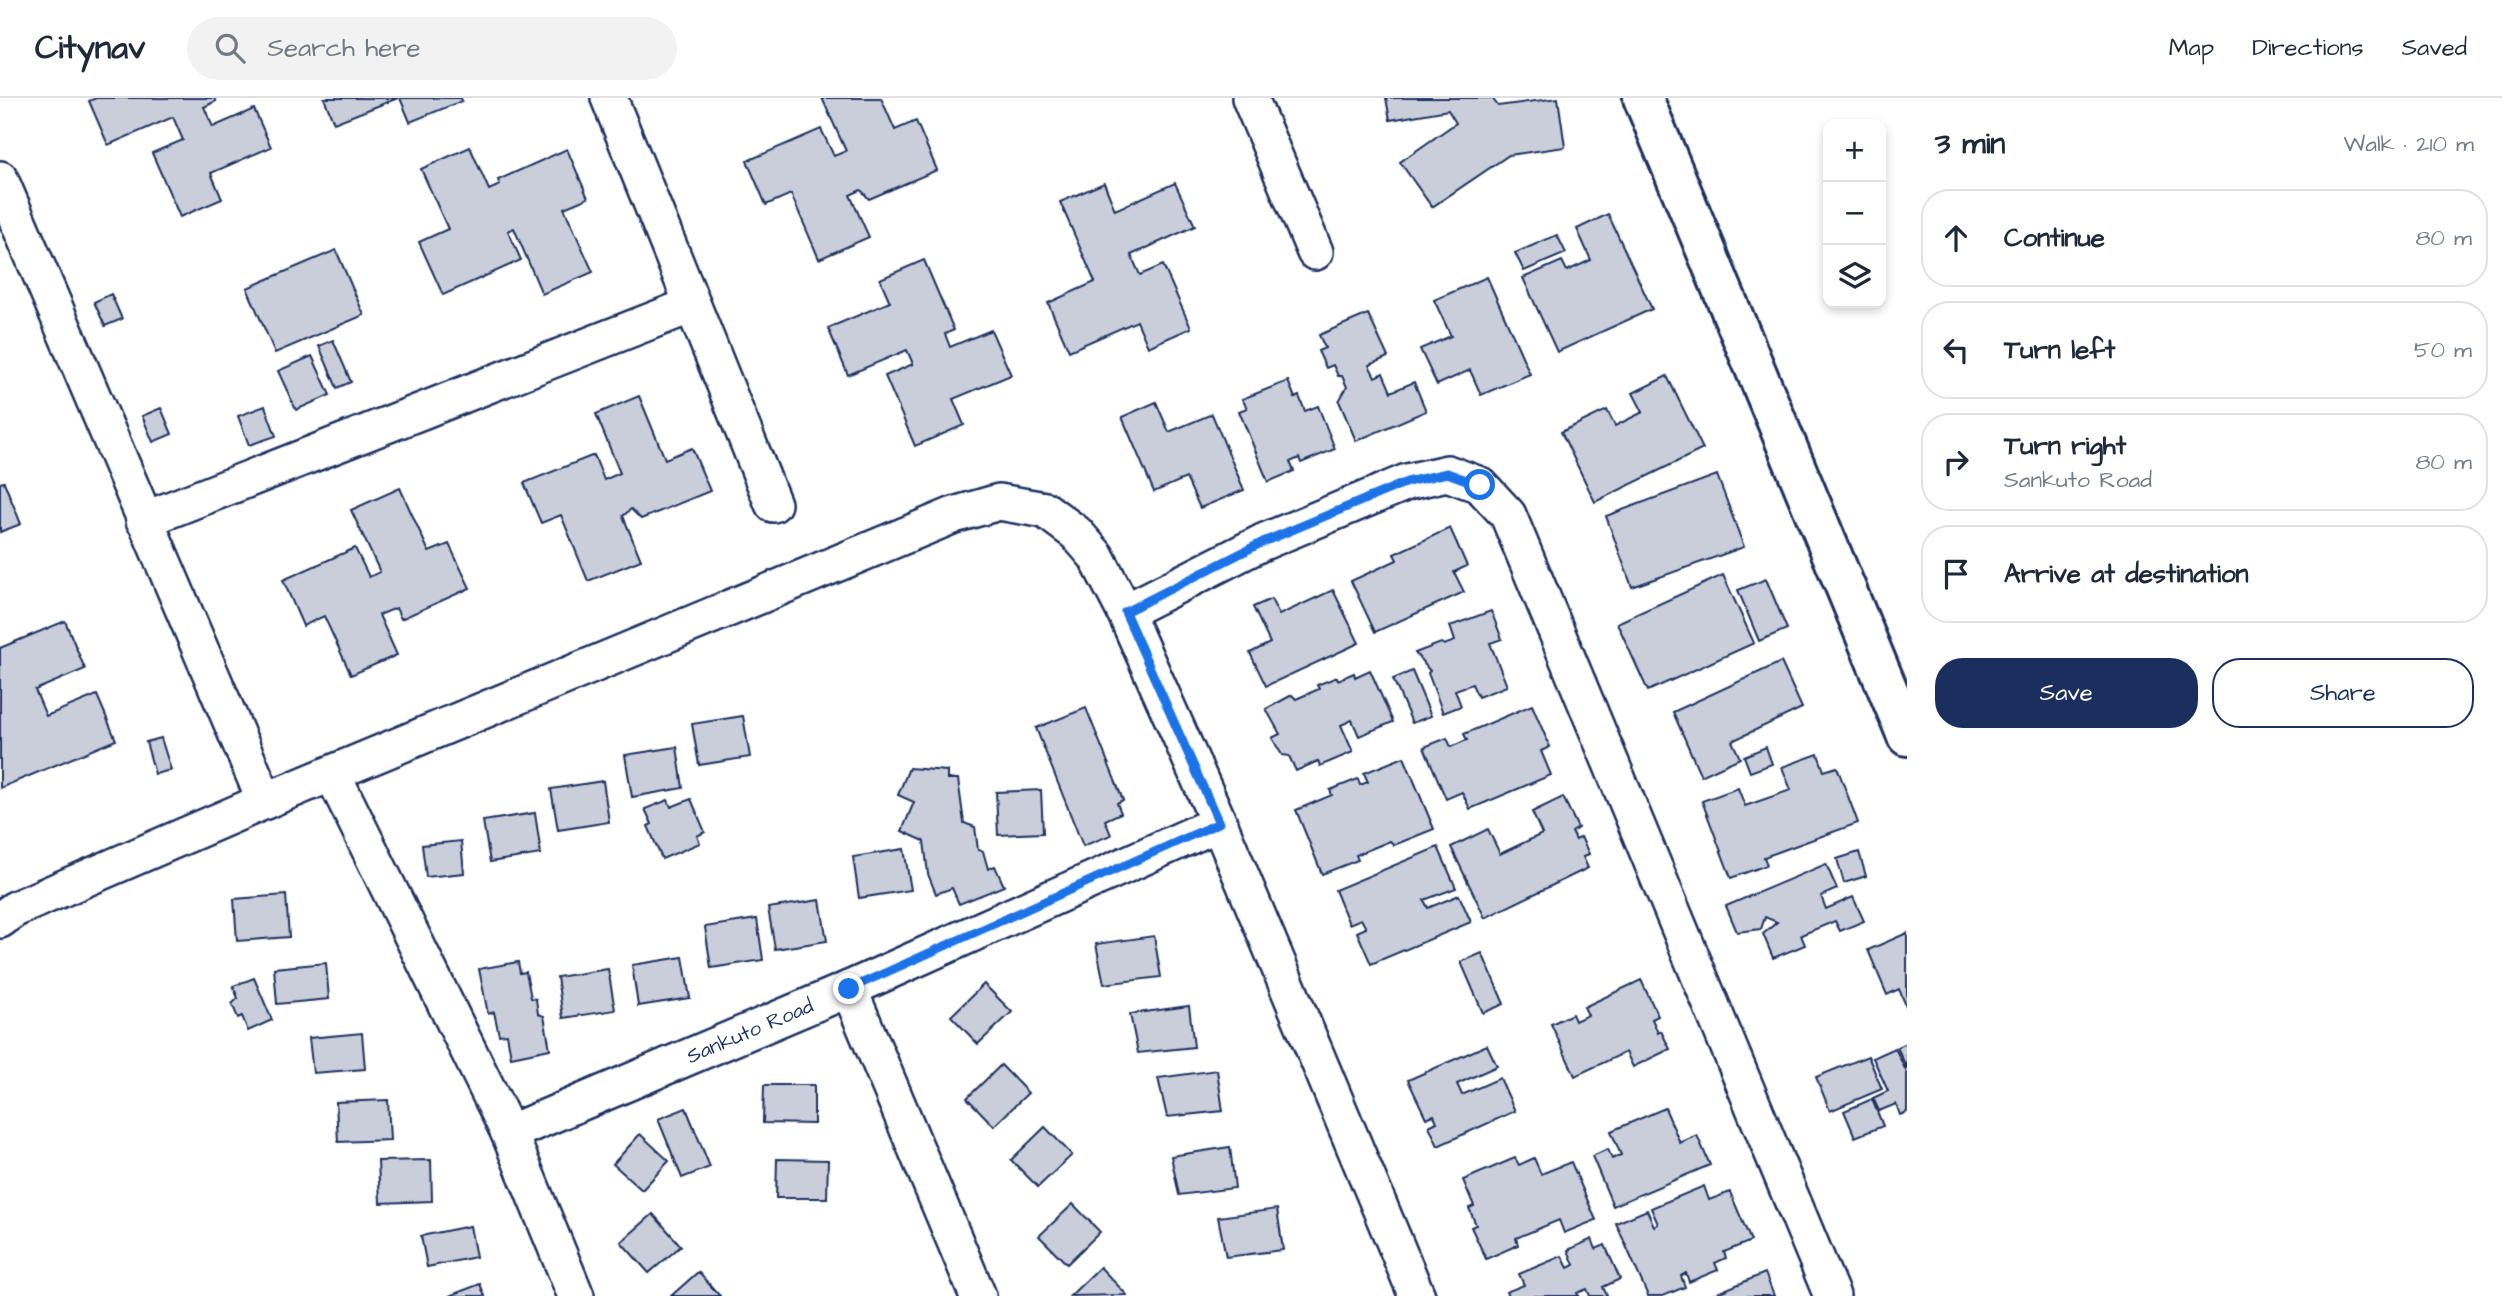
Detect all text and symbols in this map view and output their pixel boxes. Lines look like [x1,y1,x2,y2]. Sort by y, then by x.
search box [187,17,677,80]
text: Citynav [35,25,145,71]
icon: search [211,29,249,67]
text: Search here [267,30,421,66]
text: Map [2169,31,2214,65]
text: Directions [2252,31,2364,65]
text: Saved [2402,31,2467,65]
map controls [1823,119,1886,308]
button: + [1823,119,1886,182]
text: 3 min [1935,123,2005,165]
text: Walk · 210 m [2344,128,2474,160]
button: − [1823,182,1886,245]
icon: ahead [1937,219,1975,257]
text: Continue [2004,220,2105,256]
text: 80 m [2415,222,2472,254]
button: layers [1823,245,1886,308]
icon: left [1937,331,1975,369]
text: Turn left [2004,332,2115,368]
text: 50 m [2414,334,2472,366]
text: Turn right [2004,428,2126,464]
icon: right [1937,443,1975,481]
text: 80 m [2415,446,2472,478]
text: Sankuto Road [2004,464,2152,496]
route start [1464,469,1495,500]
icon: arrive [1937,555,1975,593]
text: Arrive at destination [2004,556,2249,592]
button: Save [1935,658,2198,728]
button: Share [2212,658,2474,728]
route end [833,973,864,1004]
street label: Sankuto Road [682,991,818,1071]

